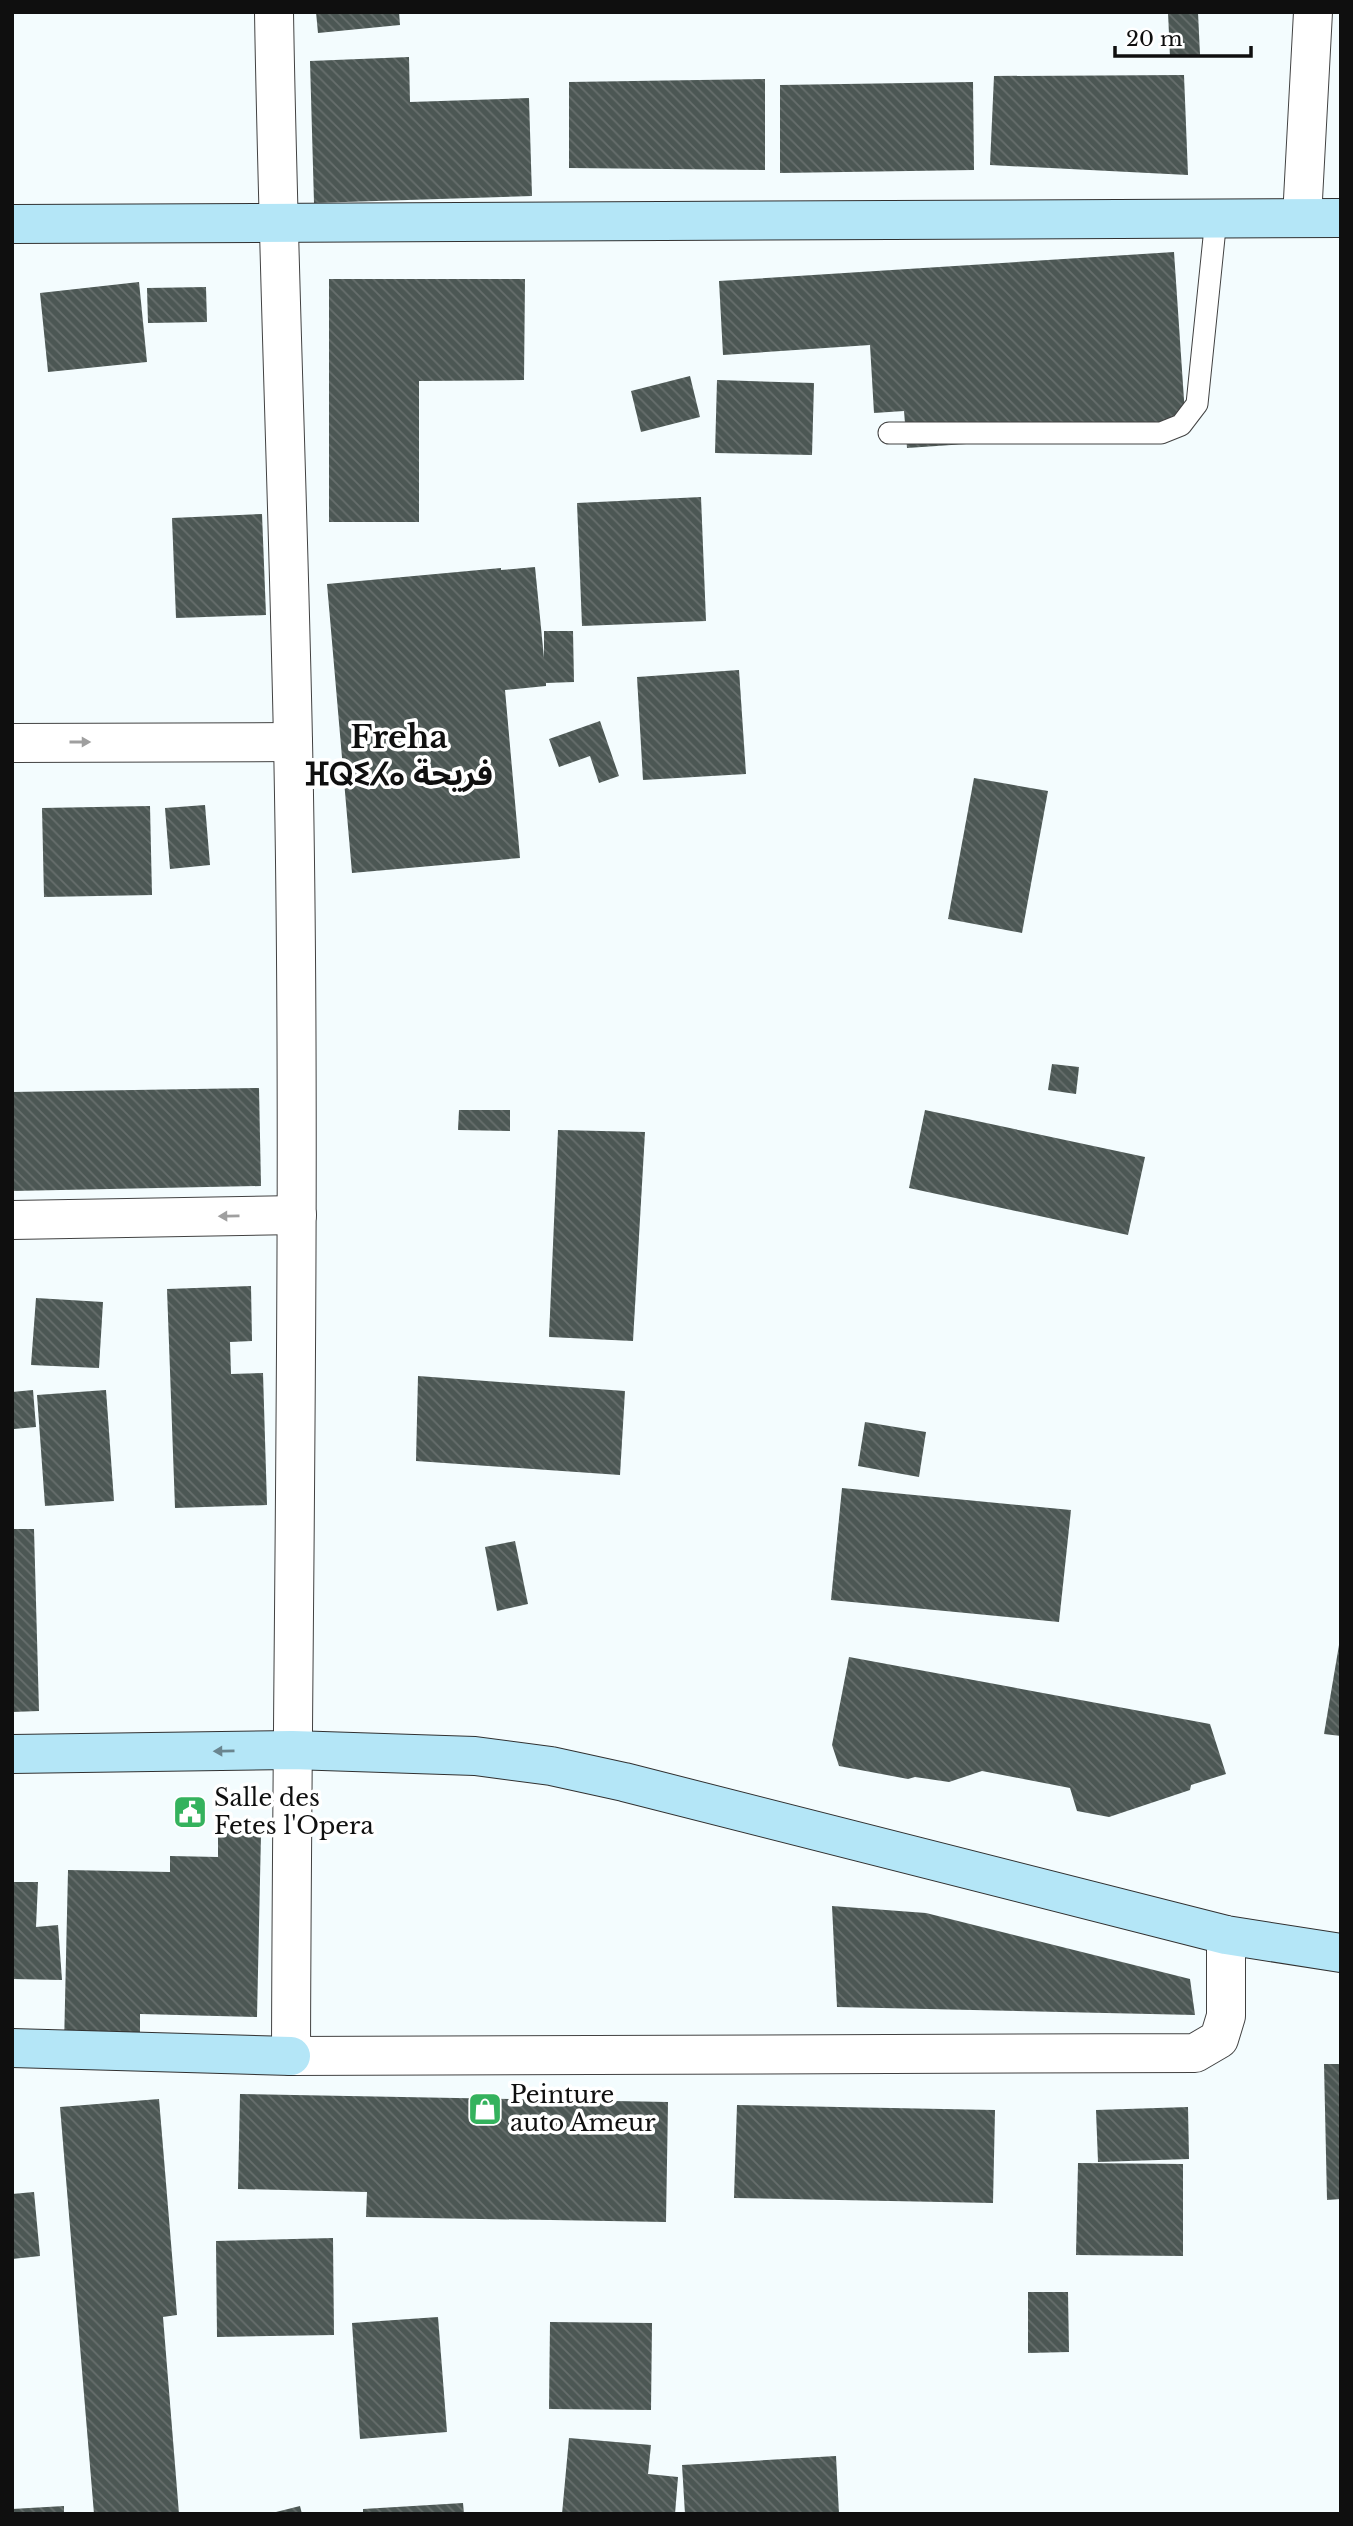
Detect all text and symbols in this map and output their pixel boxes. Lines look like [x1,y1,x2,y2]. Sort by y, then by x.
scale bar [1115,14,1252,58]
text: 20 m [1126,26,1183,52]
district label: Freha ⴼⵕⵉⵃⴰ فريحة [305,717,493,794]
one-way arrow [70,736,92,748]
one-way arrow [217,1210,239,1222]
one-way arrow [212,1746,234,1757]
place label: Salle des Fetes l'Opera [214,1783,374,1840]
public building icon: Salle des Fetes l'Opera [171,1793,209,1831]
place label: Peinture auto Ameur [510,2080,656,2137]
shop icon: Peinture auto Ameur [466,2090,504,2128]

